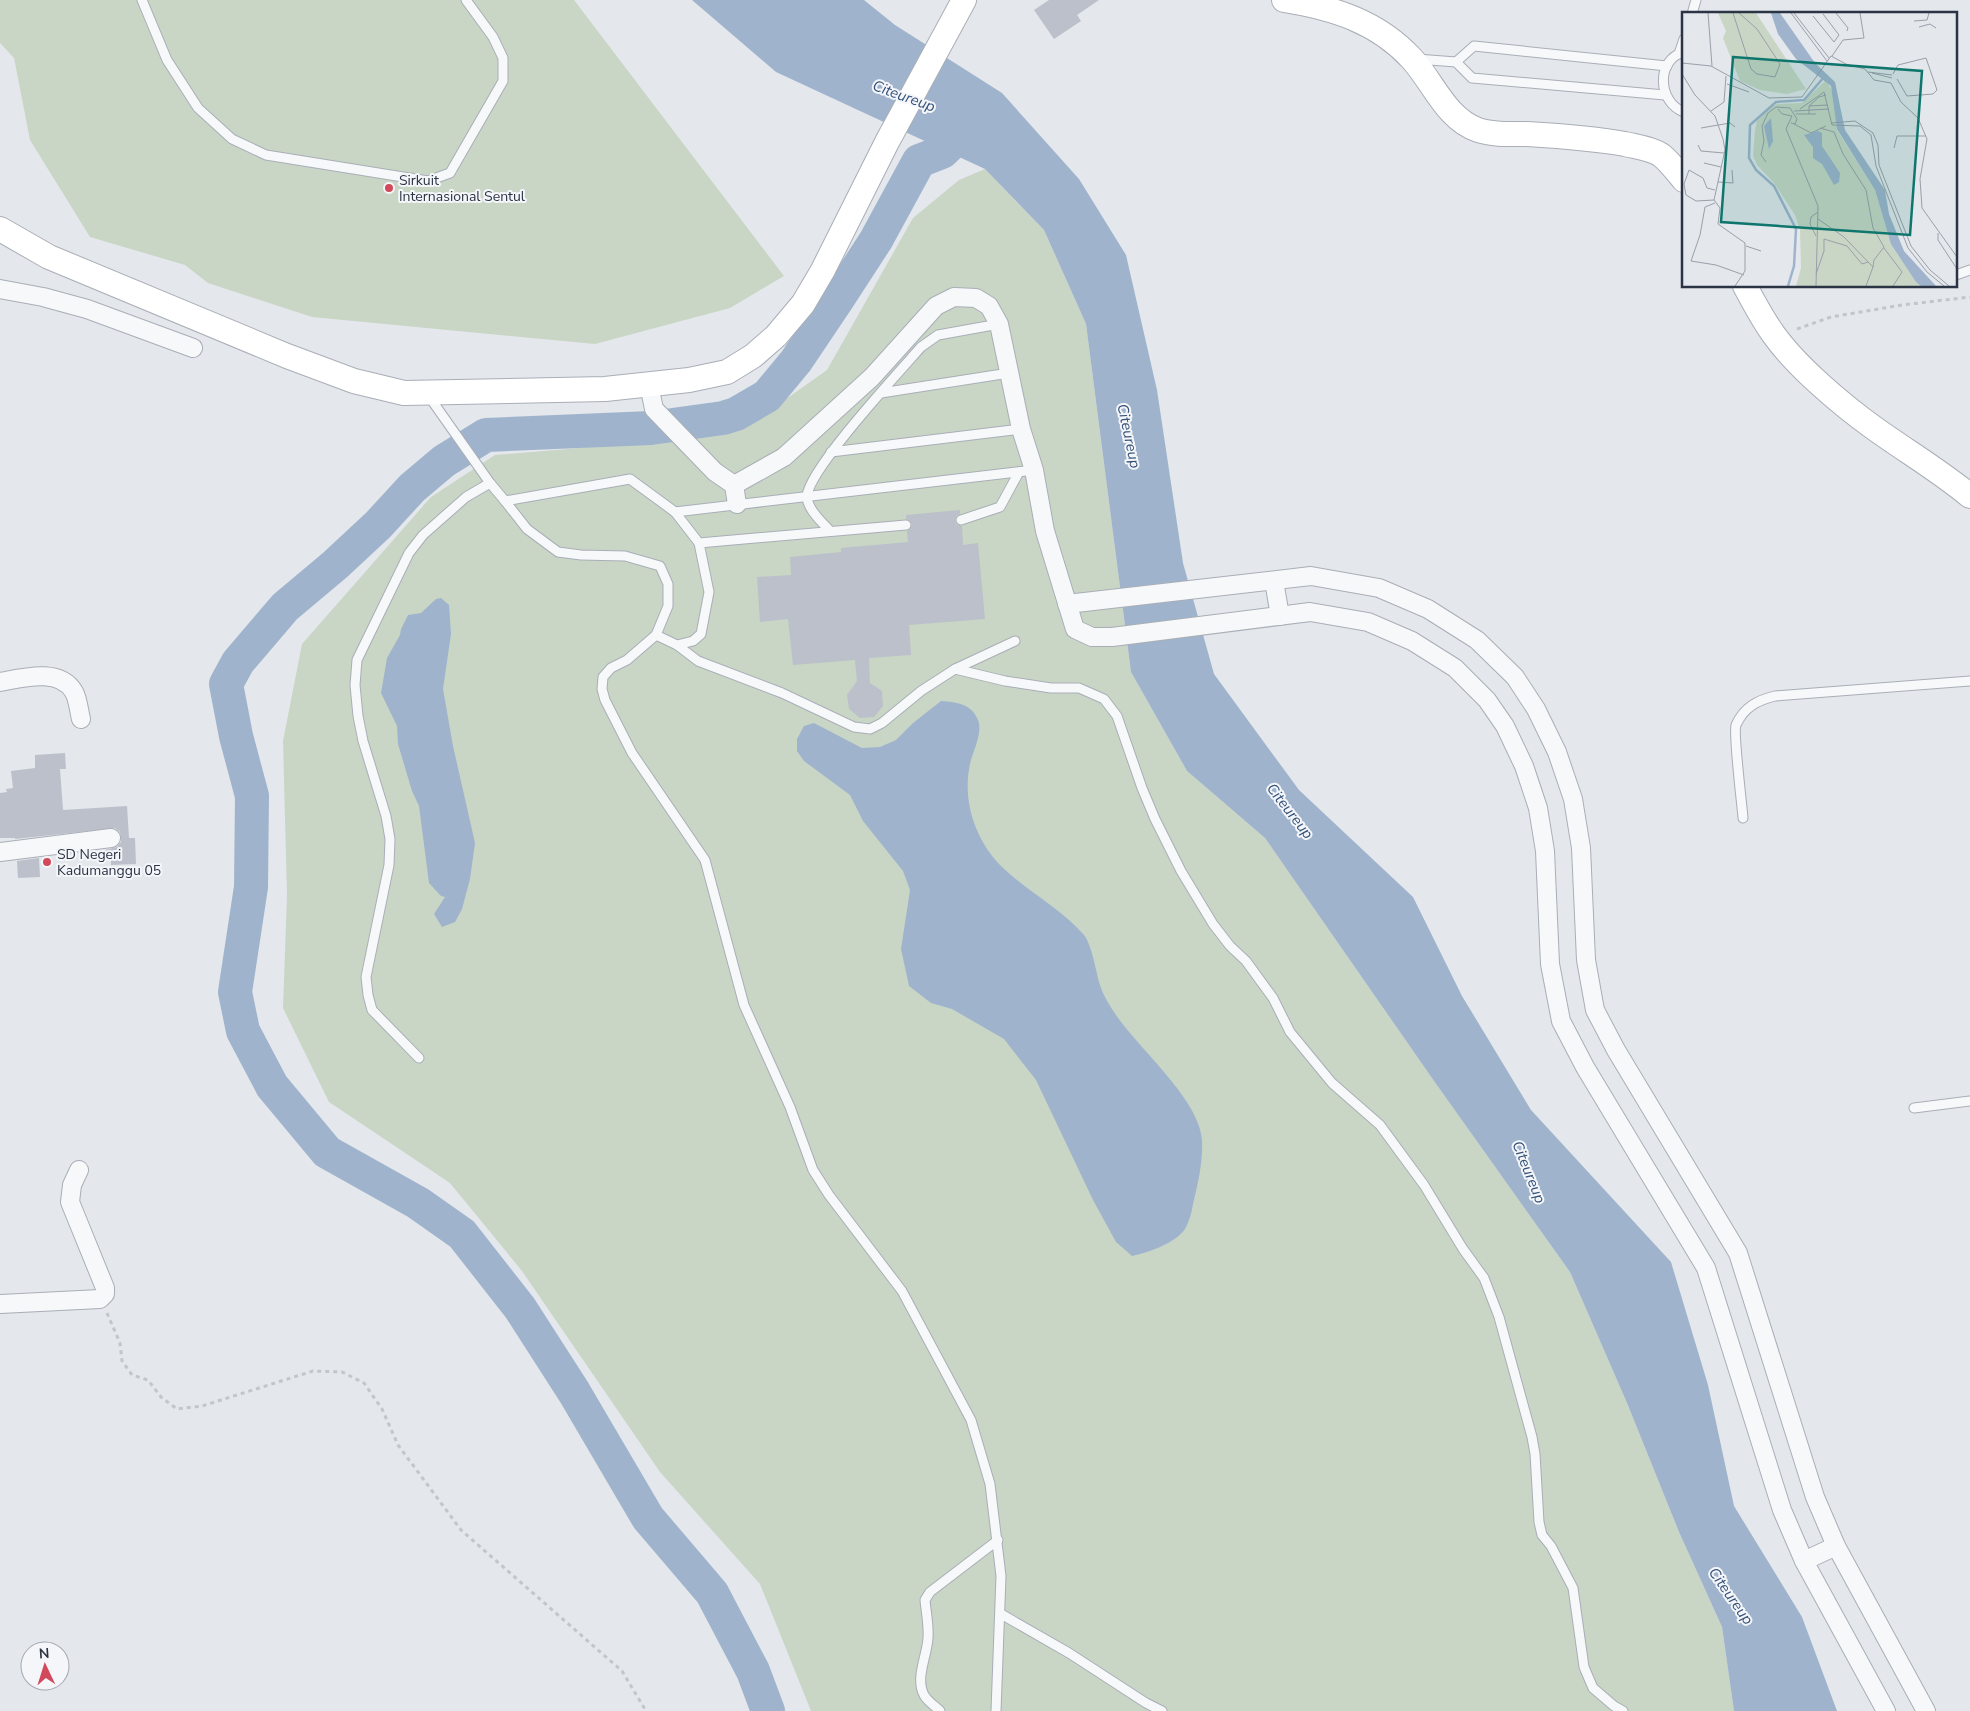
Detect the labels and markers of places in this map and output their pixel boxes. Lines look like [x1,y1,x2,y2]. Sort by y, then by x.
place label: Sirkuit Internasional Sentul [399,171,526,206]
marker: Sirkuit Internasional Sentul [383,182,395,194]
place label: SD Negeri Kadumanggu 05 [57,845,161,880]
marker: SD Negeri Kadumanggu 05 [41,856,53,868]

